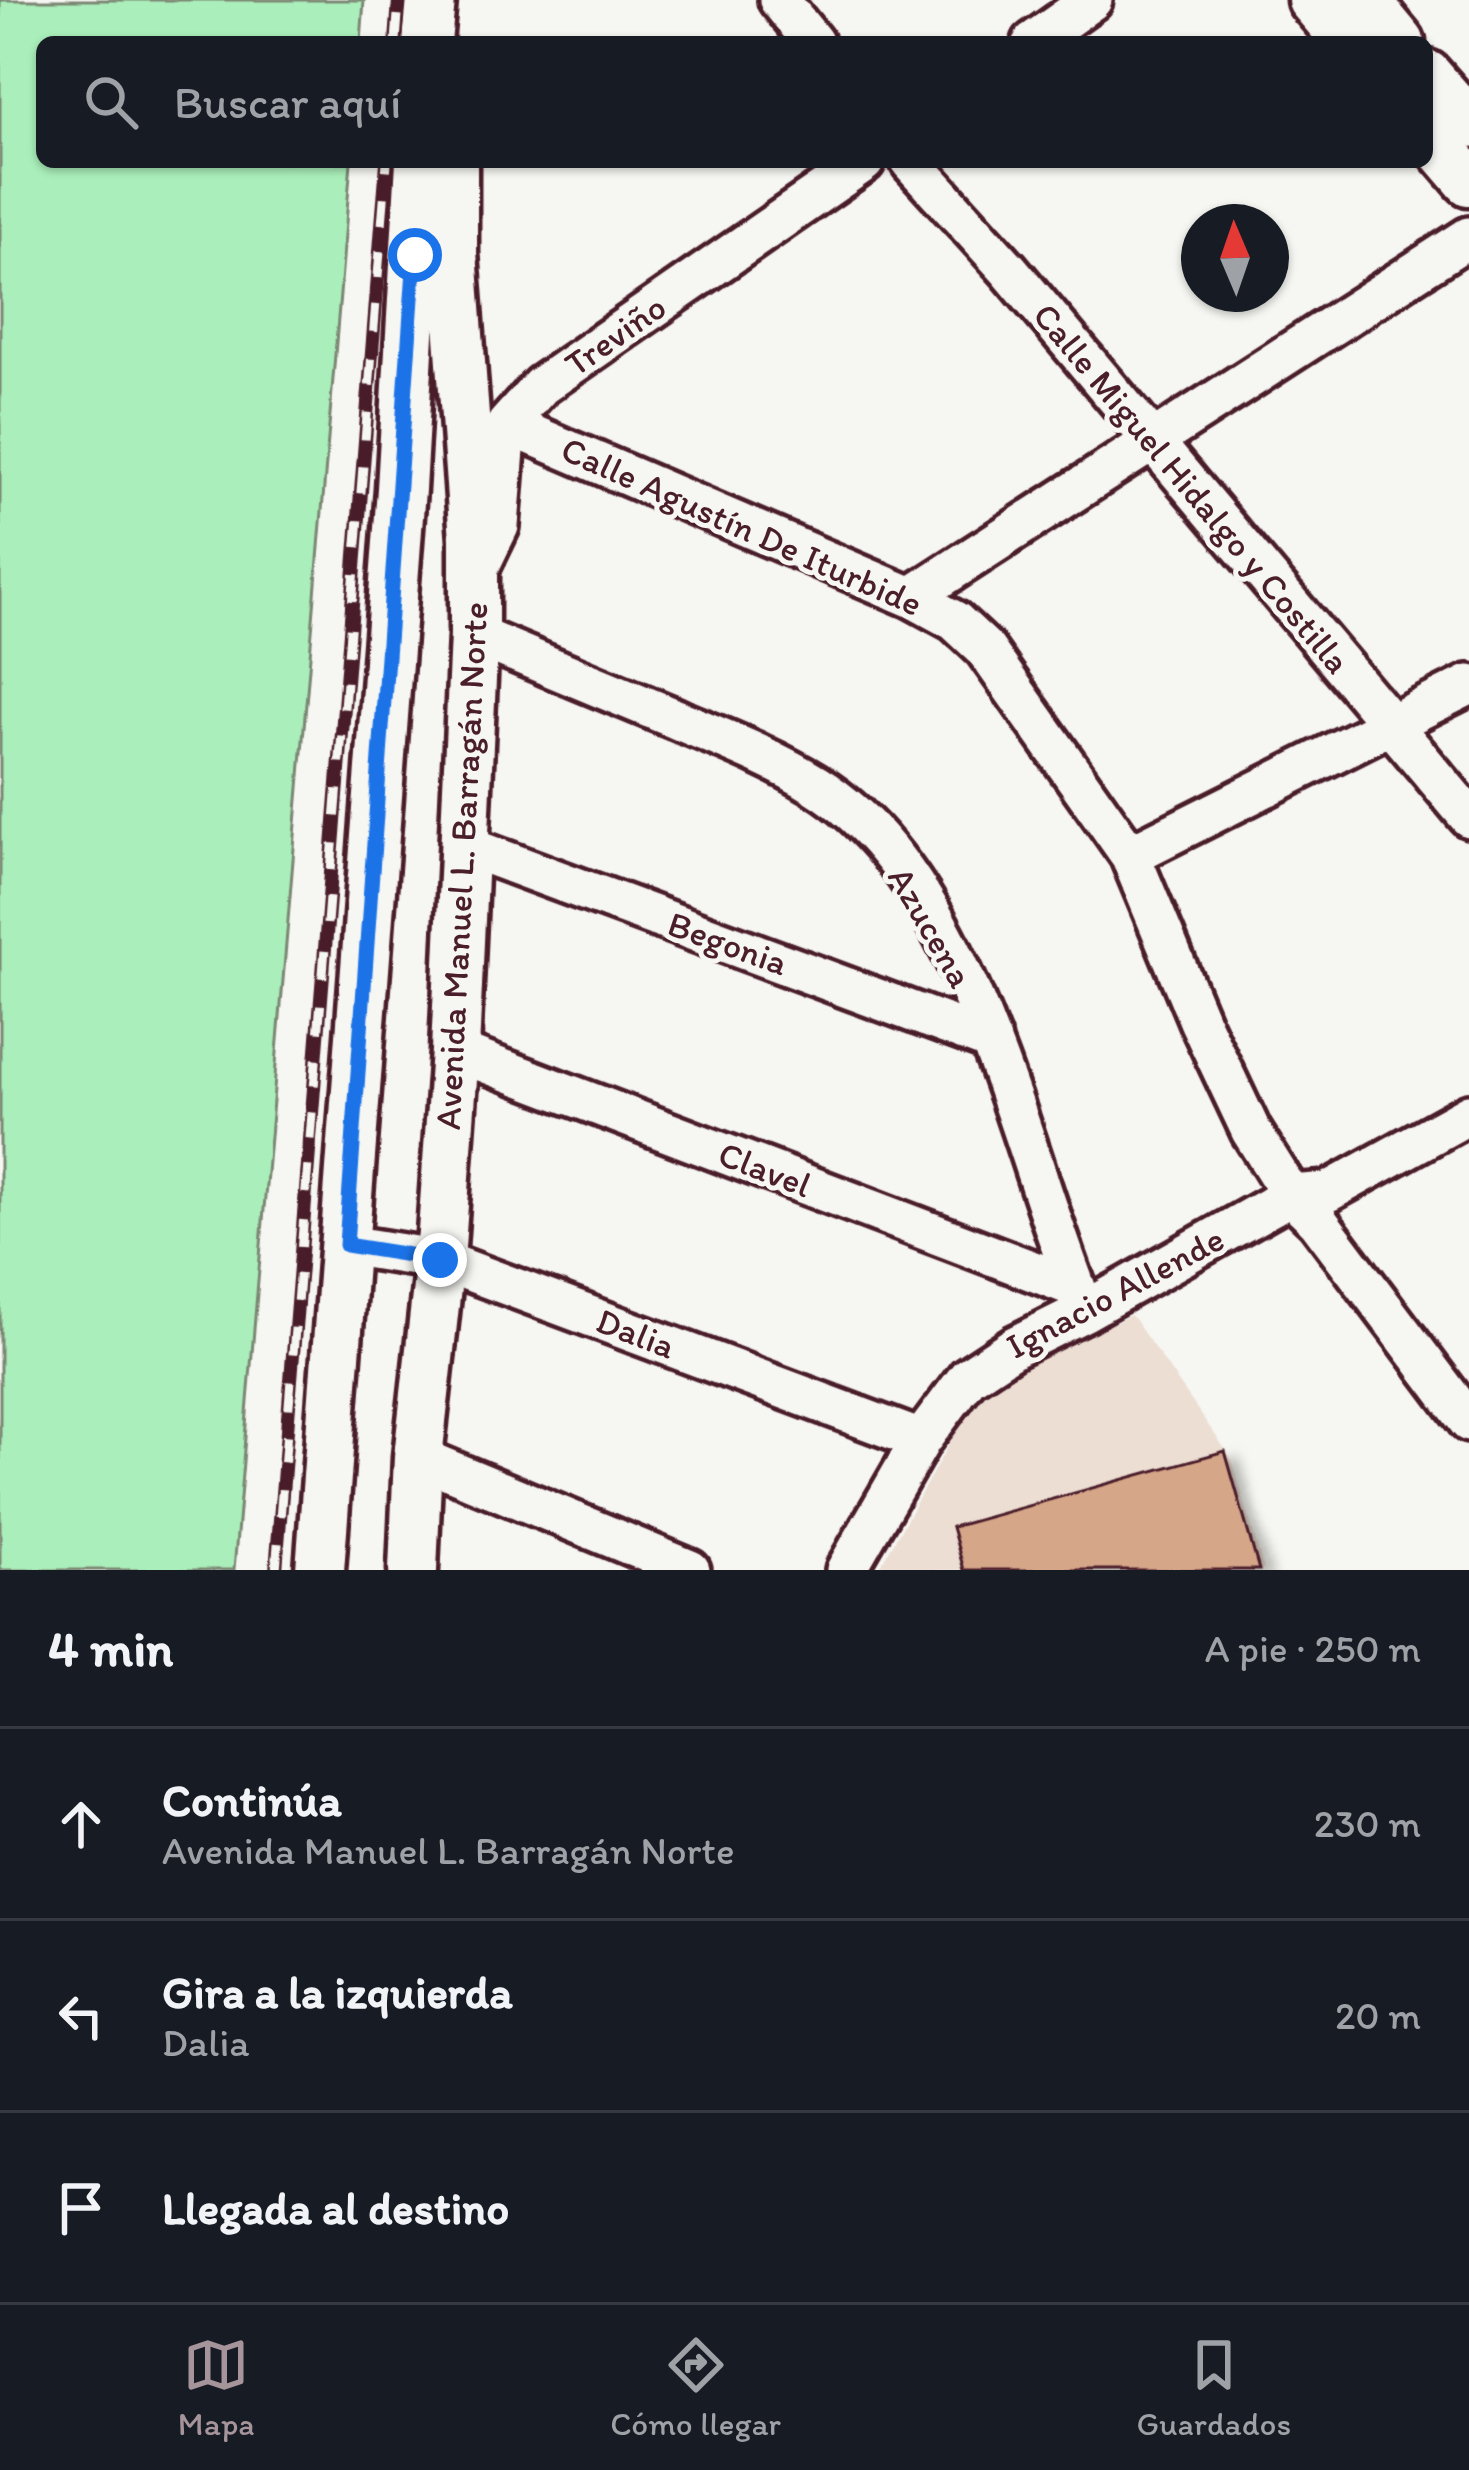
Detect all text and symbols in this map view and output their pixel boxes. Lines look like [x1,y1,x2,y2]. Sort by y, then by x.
search box [36,36,1433,168]
icon: search [78,69,144,135]
text: Buscar aquí [174,75,401,129]
north arrow [1181,204,1289,312]
route start [388,228,442,282]
street label: Treviño [556,285,674,385]
street label: Calle Miguel Hidalgo y Costilla [1024,294,1360,682]
street label: Calle Agustín De Iturbide [555,427,929,625]
street label: Avenida Manuel L. Barragán Norte [426,601,496,1131]
street label: Azucena [879,859,983,995]
street label: Begonia [662,902,794,985]
street label: Clavel [712,1132,818,1206]
street label: Ignacio Allende [999,1217,1231,1367]
route end [413,1233,467,1287]
street label: Dalia [591,1298,682,1368]
text: 4 min [48,1618,173,1679]
text: A pie · 250 m [1205,1625,1421,1672]
text: Continúa [162,1773,342,1827]
icon: ahead [48,1791,114,1857]
text: 230 m [1314,1800,1421,1847]
text: Avenida Manuel L. Barragán Norte [162,1827,735,1874]
text: Gira a la izquierda [162,1965,513,2019]
icon: left [48,1983,114,2049]
text: 20 m [1335,1992,1421,2039]
text: Dalia [162,2019,249,2066]
icon: arrive [48,2175,114,2241]
text: Llegada al destino [162,2181,509,2235]
tab: Mapa [178,2332,255,2443]
tab: Cómo llegar [610,2332,781,2443]
tab: Guardados [1137,2332,1291,2443]

